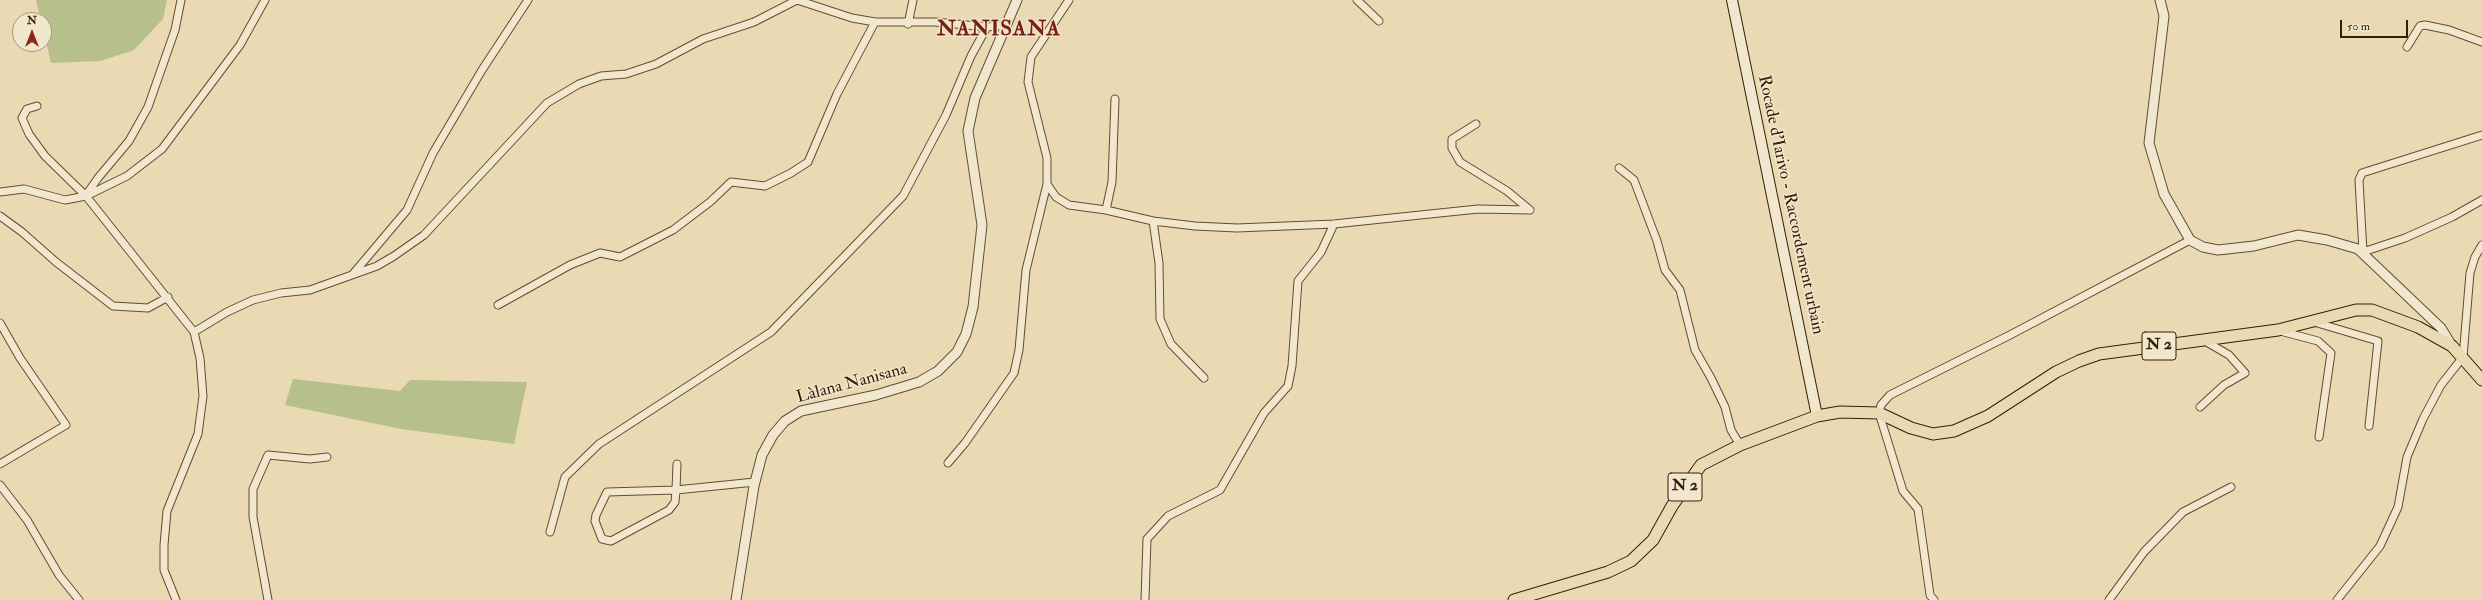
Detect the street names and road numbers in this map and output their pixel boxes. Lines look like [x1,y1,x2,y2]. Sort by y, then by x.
street label: Rocade d'Iarivo - Raccordement urbain [1753,74,1827,336]
road number: N 2 [2142,332,2176,360]
street label: Làlana Nanisana [794,359,910,409]
road number: N 2 [1668,473,1702,501]

